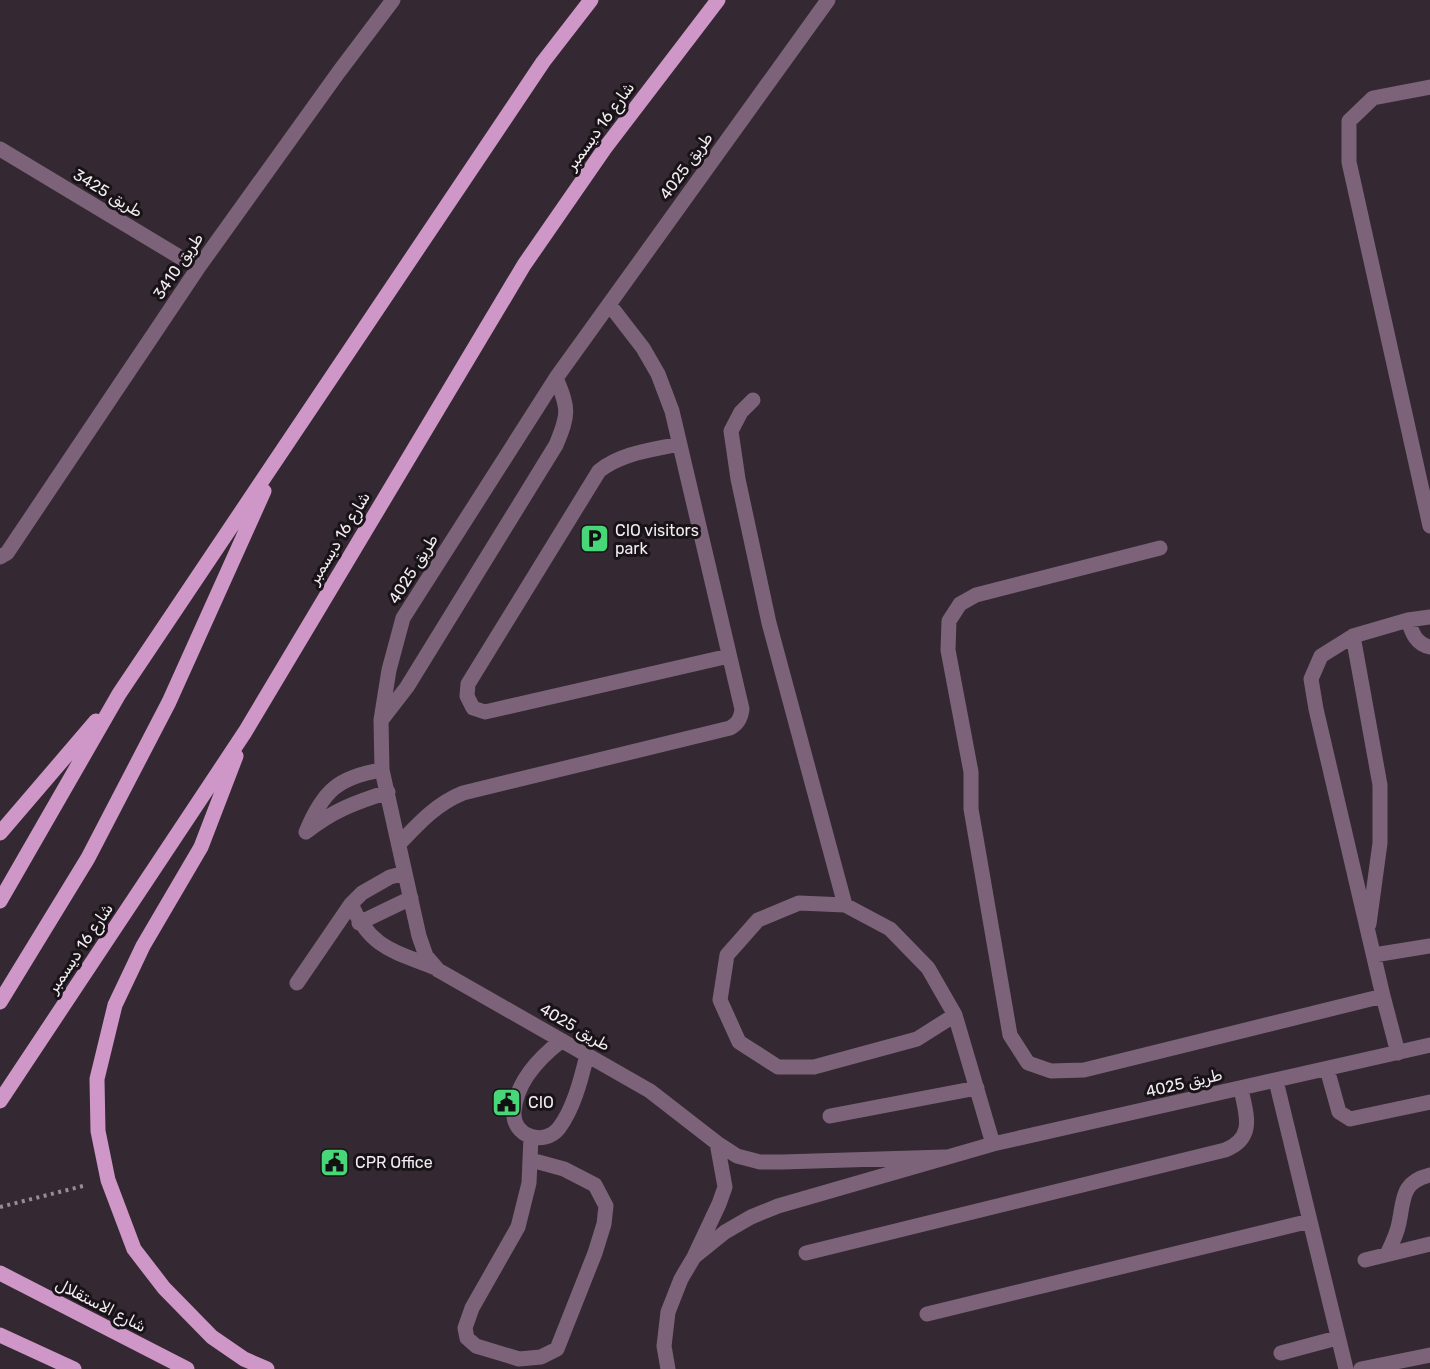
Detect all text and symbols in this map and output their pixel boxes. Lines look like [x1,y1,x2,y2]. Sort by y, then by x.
street label: شارع 16 ديسمبر [561,78,640,176]
street label: طريق 4025 [655,129,717,204]
street label: طريق 3425 [69,165,146,222]
street label: طريق 3410 [149,229,208,303]
street label: شارع 16 ديسمبر [304,488,376,589]
place label: CIO visitors park [615,521,699,558]
parking icon: CIO visitors park [578,523,610,555]
street label: طريق 4025 [384,531,443,608]
street label: شارع 16 ديسمبر [42,900,119,998]
street label: طريق 4025 [536,999,614,1056]
street label: طريق 4025 [1144,1065,1224,1102]
public building icon: CIO [491,1086,523,1118]
place label: CIO [528,1093,554,1112]
public building icon: CPR Office [318,1146,350,1178]
place label: CPR Office [355,1153,433,1172]
street label: شارع الاستقلال [52,1274,149,1338]

